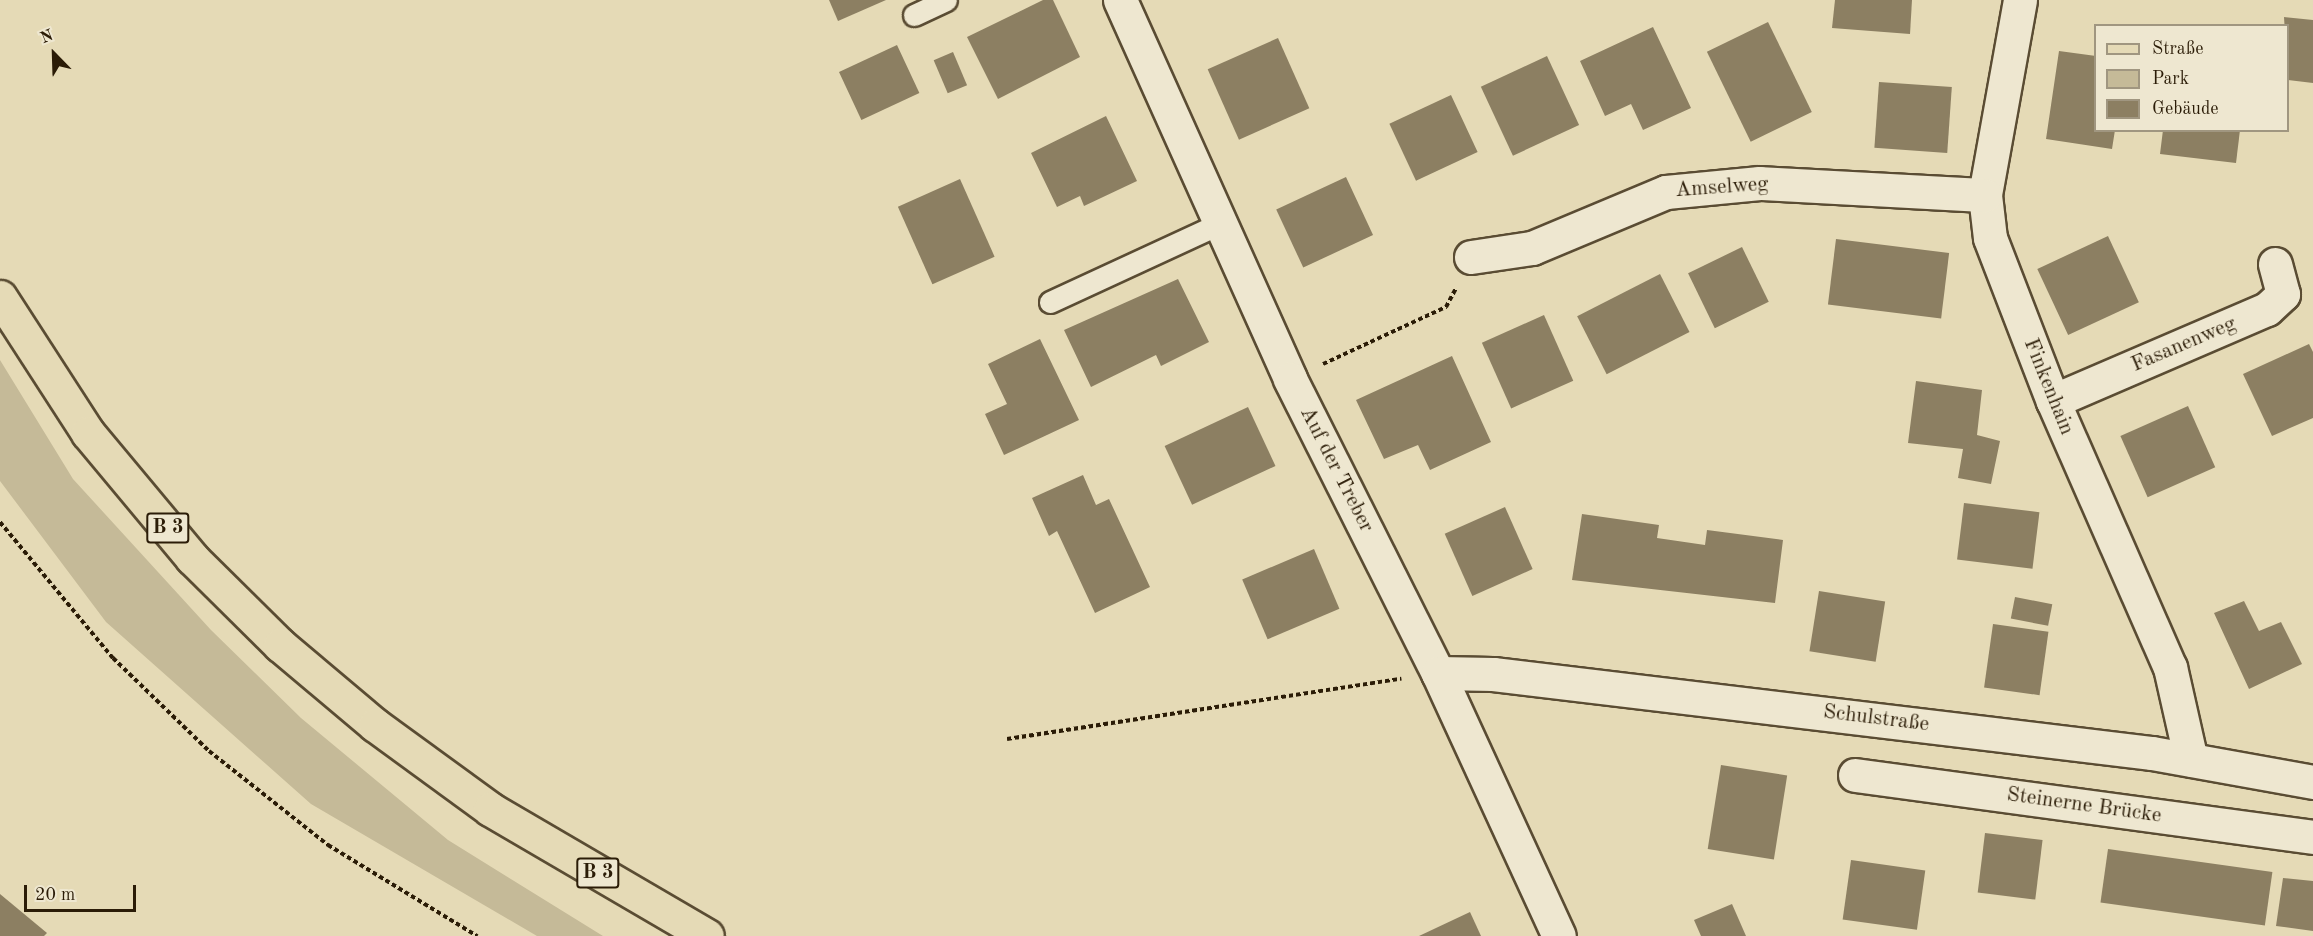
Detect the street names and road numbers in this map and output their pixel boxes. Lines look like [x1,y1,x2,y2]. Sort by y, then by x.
street label: Amselweg [1675,172,1769,204]
street label: Fasanenweg [2128,312,2240,378]
street label: Finkenhain [2017,335,2079,439]
street label: Auf der Treber [1294,403,1378,537]
road number: B 3 [146,511,190,545]
street label: Schulstraße [1822,700,1930,738]
street label: Steinerne Brücke [2005,783,2163,829]
road number: B 3 [576,856,620,890]

